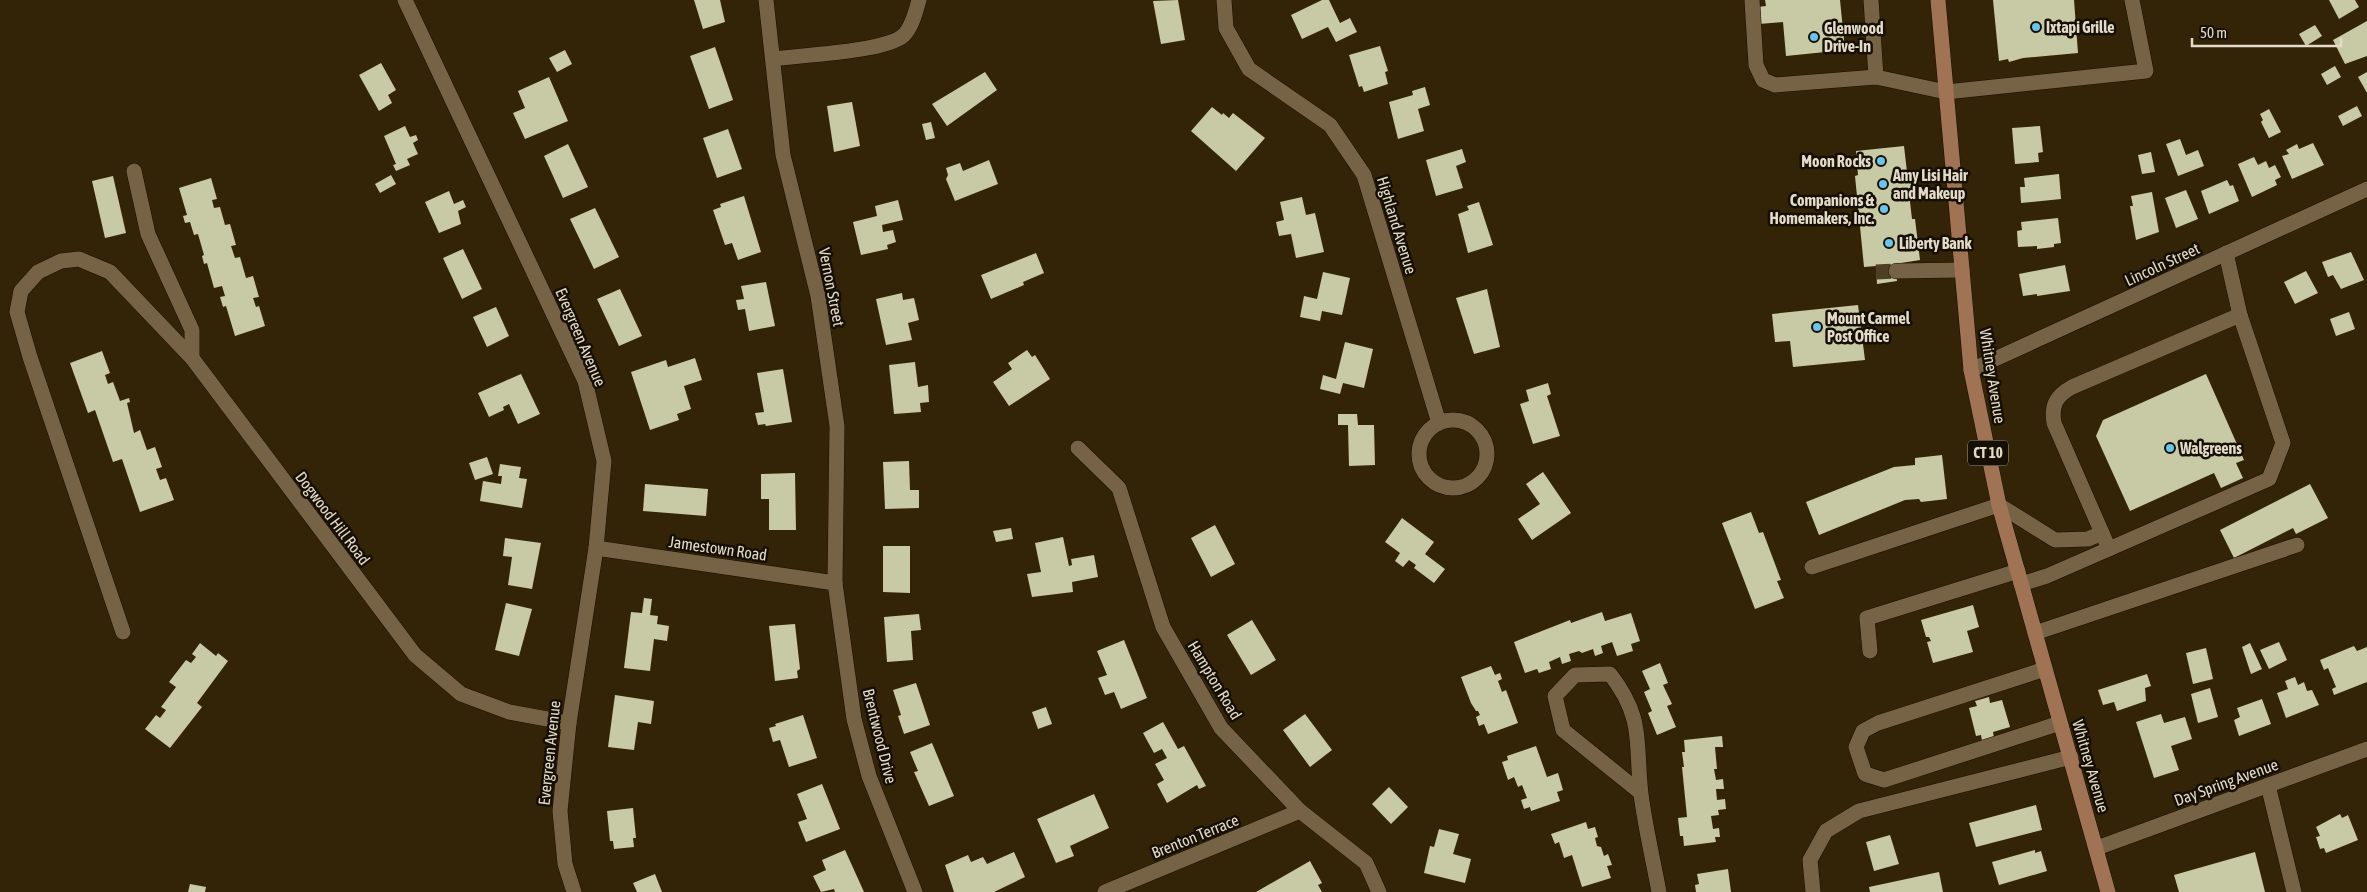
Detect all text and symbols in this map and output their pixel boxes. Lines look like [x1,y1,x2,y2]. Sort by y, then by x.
scale bar [2192,15,2341,47]
place label: Ixtapi Grille [2046,18,2115,36]
place label: Glenwood Drive-In [1824,19,1884,55]
marker: Ixtapi Grille [2030,21,2042,33]
text: 50 m [2200,24,2227,41]
marker: Glenwood Drive-In [1808,31,1820,43]
place label: Moon Rocks [1801,152,1871,170]
marker: Moon Rocks [1875,155,1887,167]
place label: Amy Lisi Hair and Makeup [1892,166,1968,202]
street label: Highland Avenue [1373,174,1420,276]
marker: Amy Lisi Hair and Makeup [1877,178,1889,190]
place label: Companions & Homemakers, Inc. [1769,191,1875,227]
marker: Companions & Homemakers, Inc. [1878,203,1890,215]
place label: Liberty Bank [1899,234,1972,252]
marker: Liberty Bank [1883,237,1895,249]
street label: Lincoln Street [2122,239,2203,289]
street label: Vernon Street [816,246,849,328]
street label: Evergreen Avenue [551,285,610,389]
place label: Mount Carmel Post Office [1827,309,1911,345]
marker: Mount Carmel Post Office [1811,321,1823,333]
street label: Whitney Avenue [1976,327,2009,425]
place label: Walgreens [2179,439,2242,457]
road number: CT 10 [1968,440,2008,466]
marker: Walgreens [2164,442,2176,454]
street label: Dogwood Hill Road [291,468,374,569]
street label: Jamestown Road [668,532,768,564]
street label: Hampton Road [1184,638,1245,723]
street label: Brentwood Drive [860,687,900,785]
street label: Evergreen Avenue [535,700,564,806]
street label: Whitney Avenue [2068,718,2113,815]
street label: Day Spring Avenue [2172,755,2281,810]
street label: Brenton Terrace [1149,810,1241,862]

